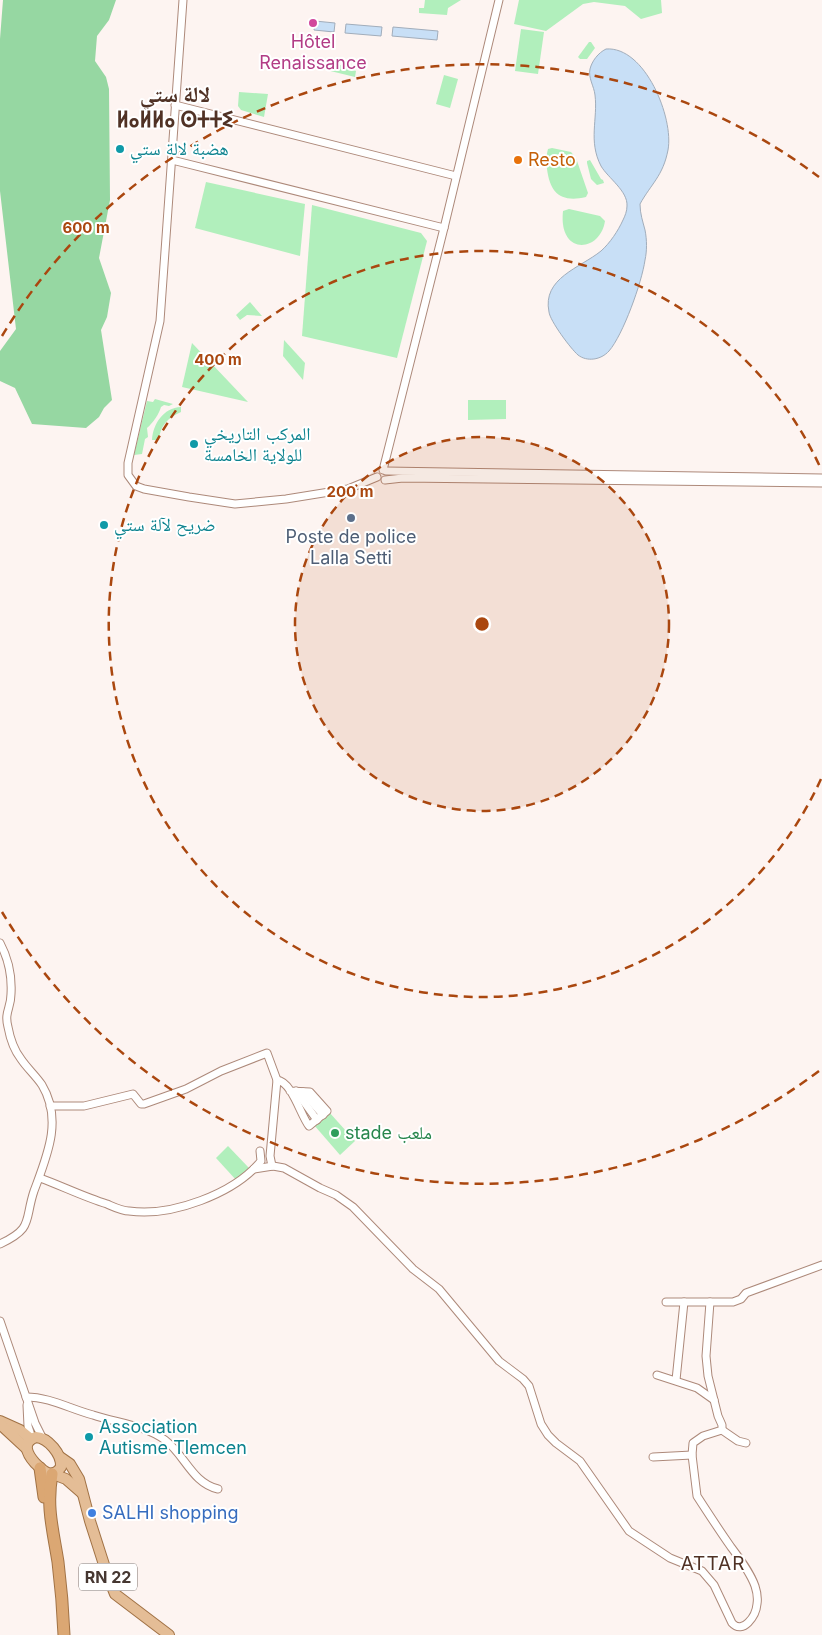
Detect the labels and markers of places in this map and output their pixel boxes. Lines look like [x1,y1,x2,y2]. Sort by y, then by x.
marker: Hôtel Renaissance [307,17,319,29]
place label: Hôtel Renaissance [259,31,367,73]
place label: هضبة لالة ستي [130,138,229,164]
marker: هضبة لالة ستي [114,143,126,155]
place label: Resto [528,149,576,170]
marker: Resto [512,154,524,166]
place label: المركب التاريخي للولاية الخامسة [204,423,311,465]
marker: المركب التاريخي للولاية الخامسة [188,438,200,450]
marker: Poste de police Lalla Setti [345,512,357,524]
place label: ضريح لآلة ستي [114,514,216,540]
marker: ضريح لآلة ستي [98,519,110,531]
place label: Poste de police Lalla Setti [286,526,416,568]
centre of rings [473,615,491,633]
place label: stade ملعب [345,1122,432,1144]
marker: stade ملعب [329,1127,341,1139]
place label: Association Autisme Tlemcen [99,1416,247,1458]
marker: Association Autisme Tlemcen [83,1431,95,1443]
place label: SALHI shopping [102,1502,238,1523]
marker: SALHI shopping [86,1507,98,1519]

